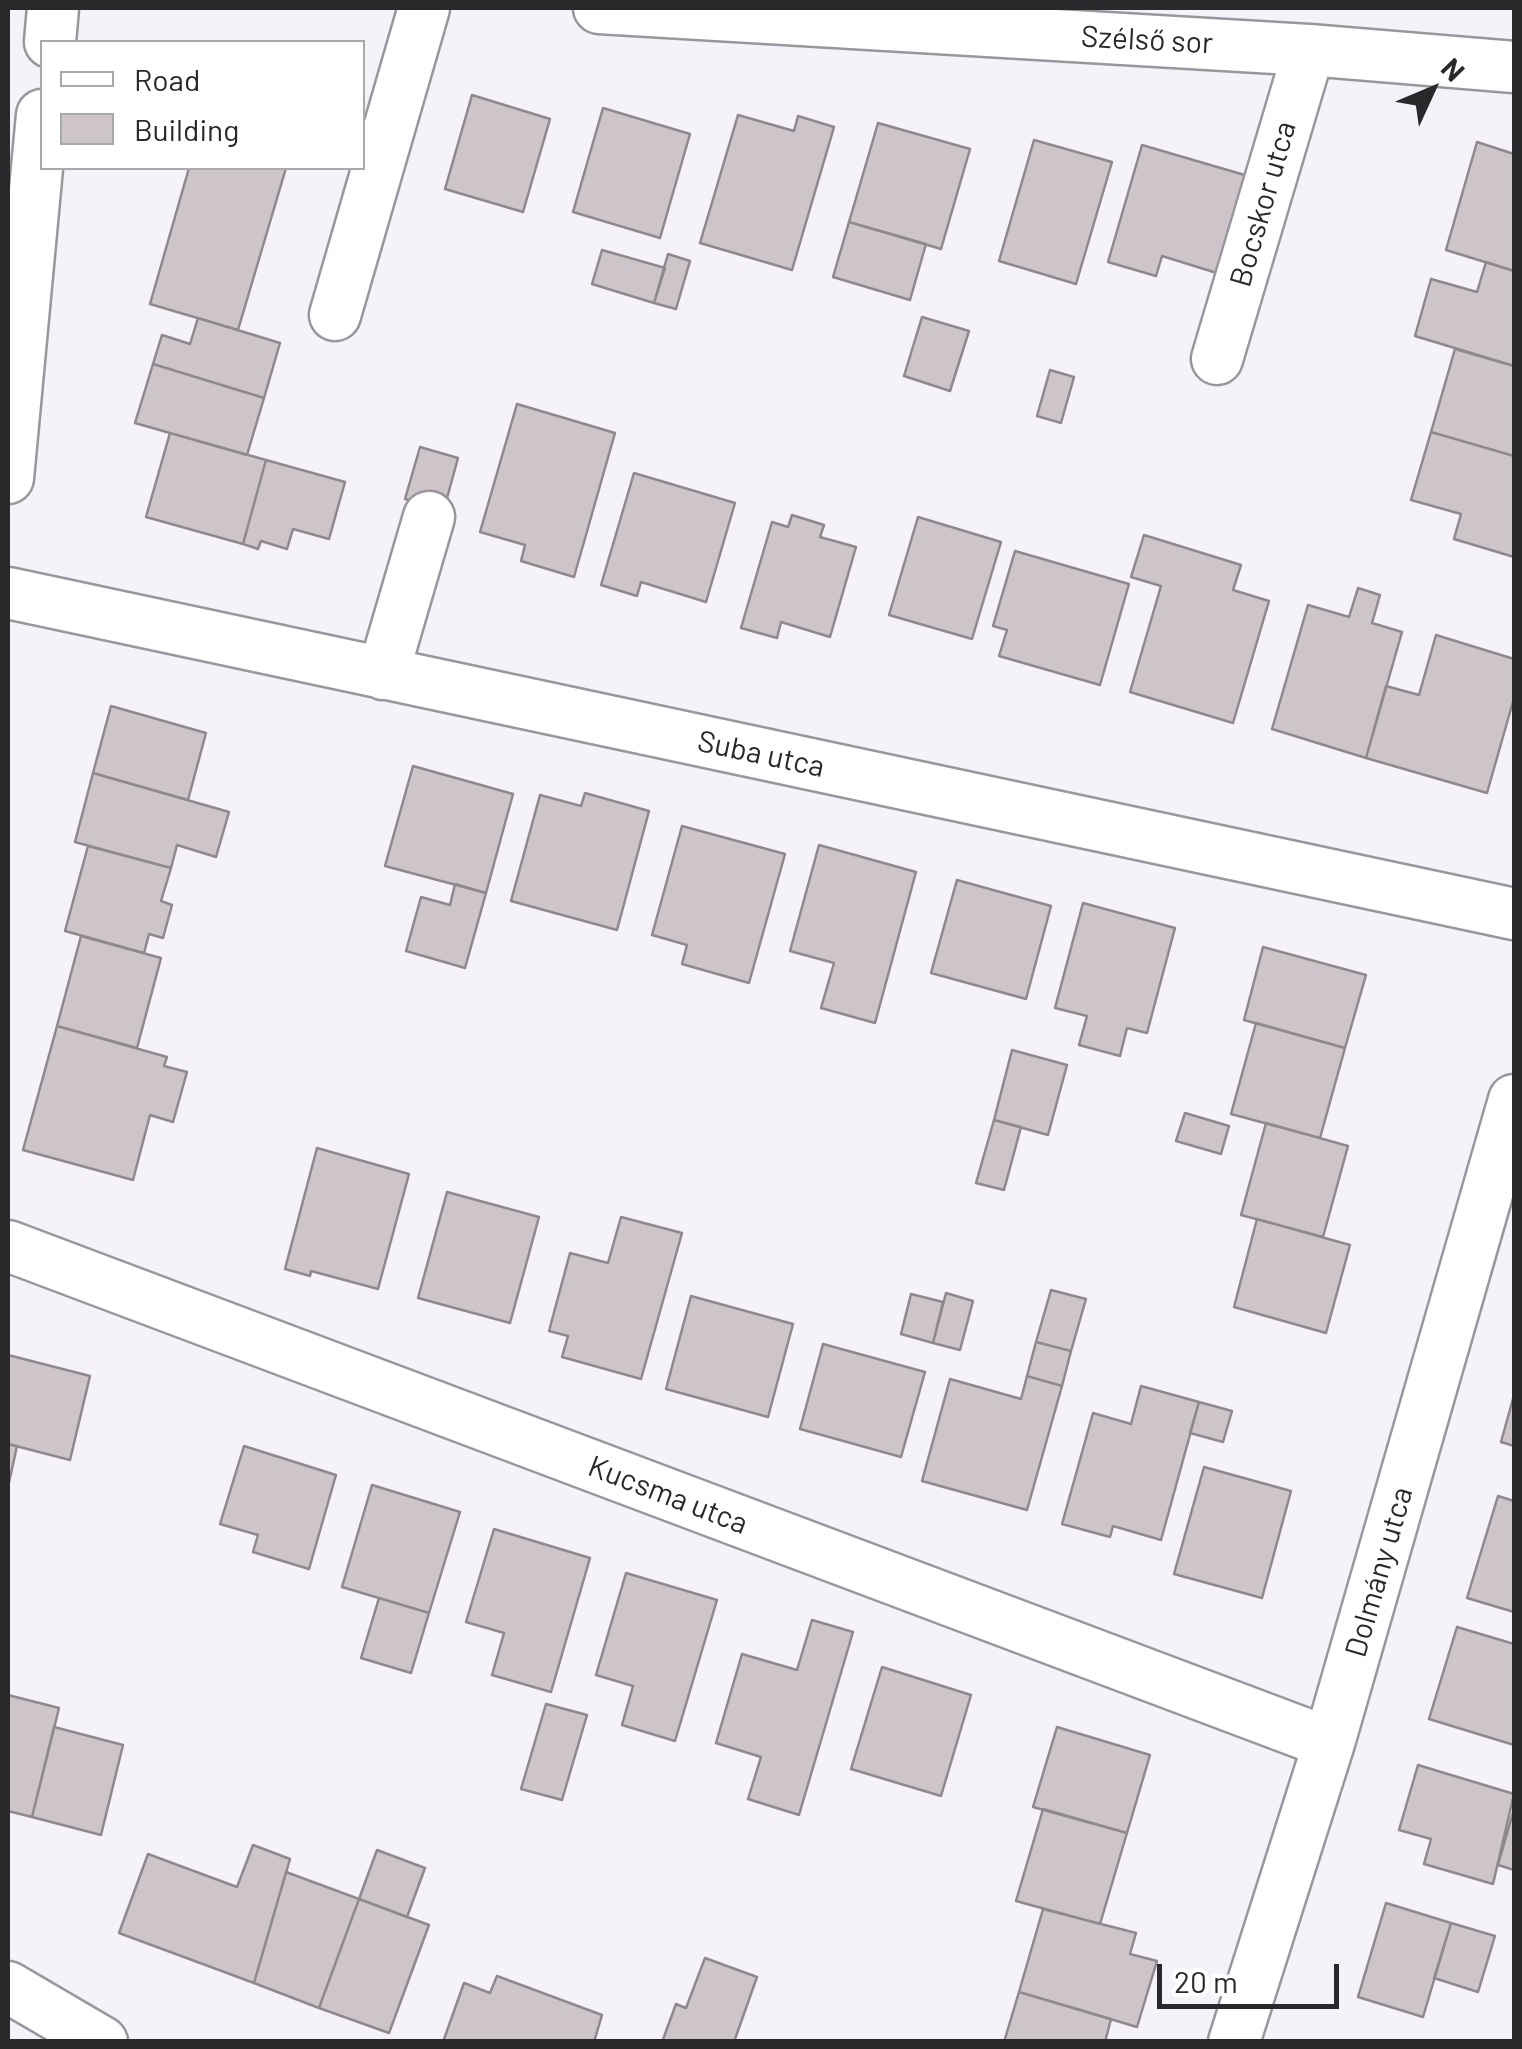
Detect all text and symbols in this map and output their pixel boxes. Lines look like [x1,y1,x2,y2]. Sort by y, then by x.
street label: Szélső sor [1080,19,1214,61]
legend [40,40,365,170]
north arrow [1382,40,1482,140]
text: N [1435,51,1472,88]
text: Road [134,61,200,97]
text: Building [134,111,239,147]
street label: Bocskor utca [1222,117,1304,291]
street label: Suba utca [694,723,828,785]
street label: Kucsma utca [583,1448,753,1542]
street label: Dolmány utca [1338,1483,1420,1661]
scale bar [1162,1944,1344,2006]
text: 20 m [1174,1963,1238,1999]

